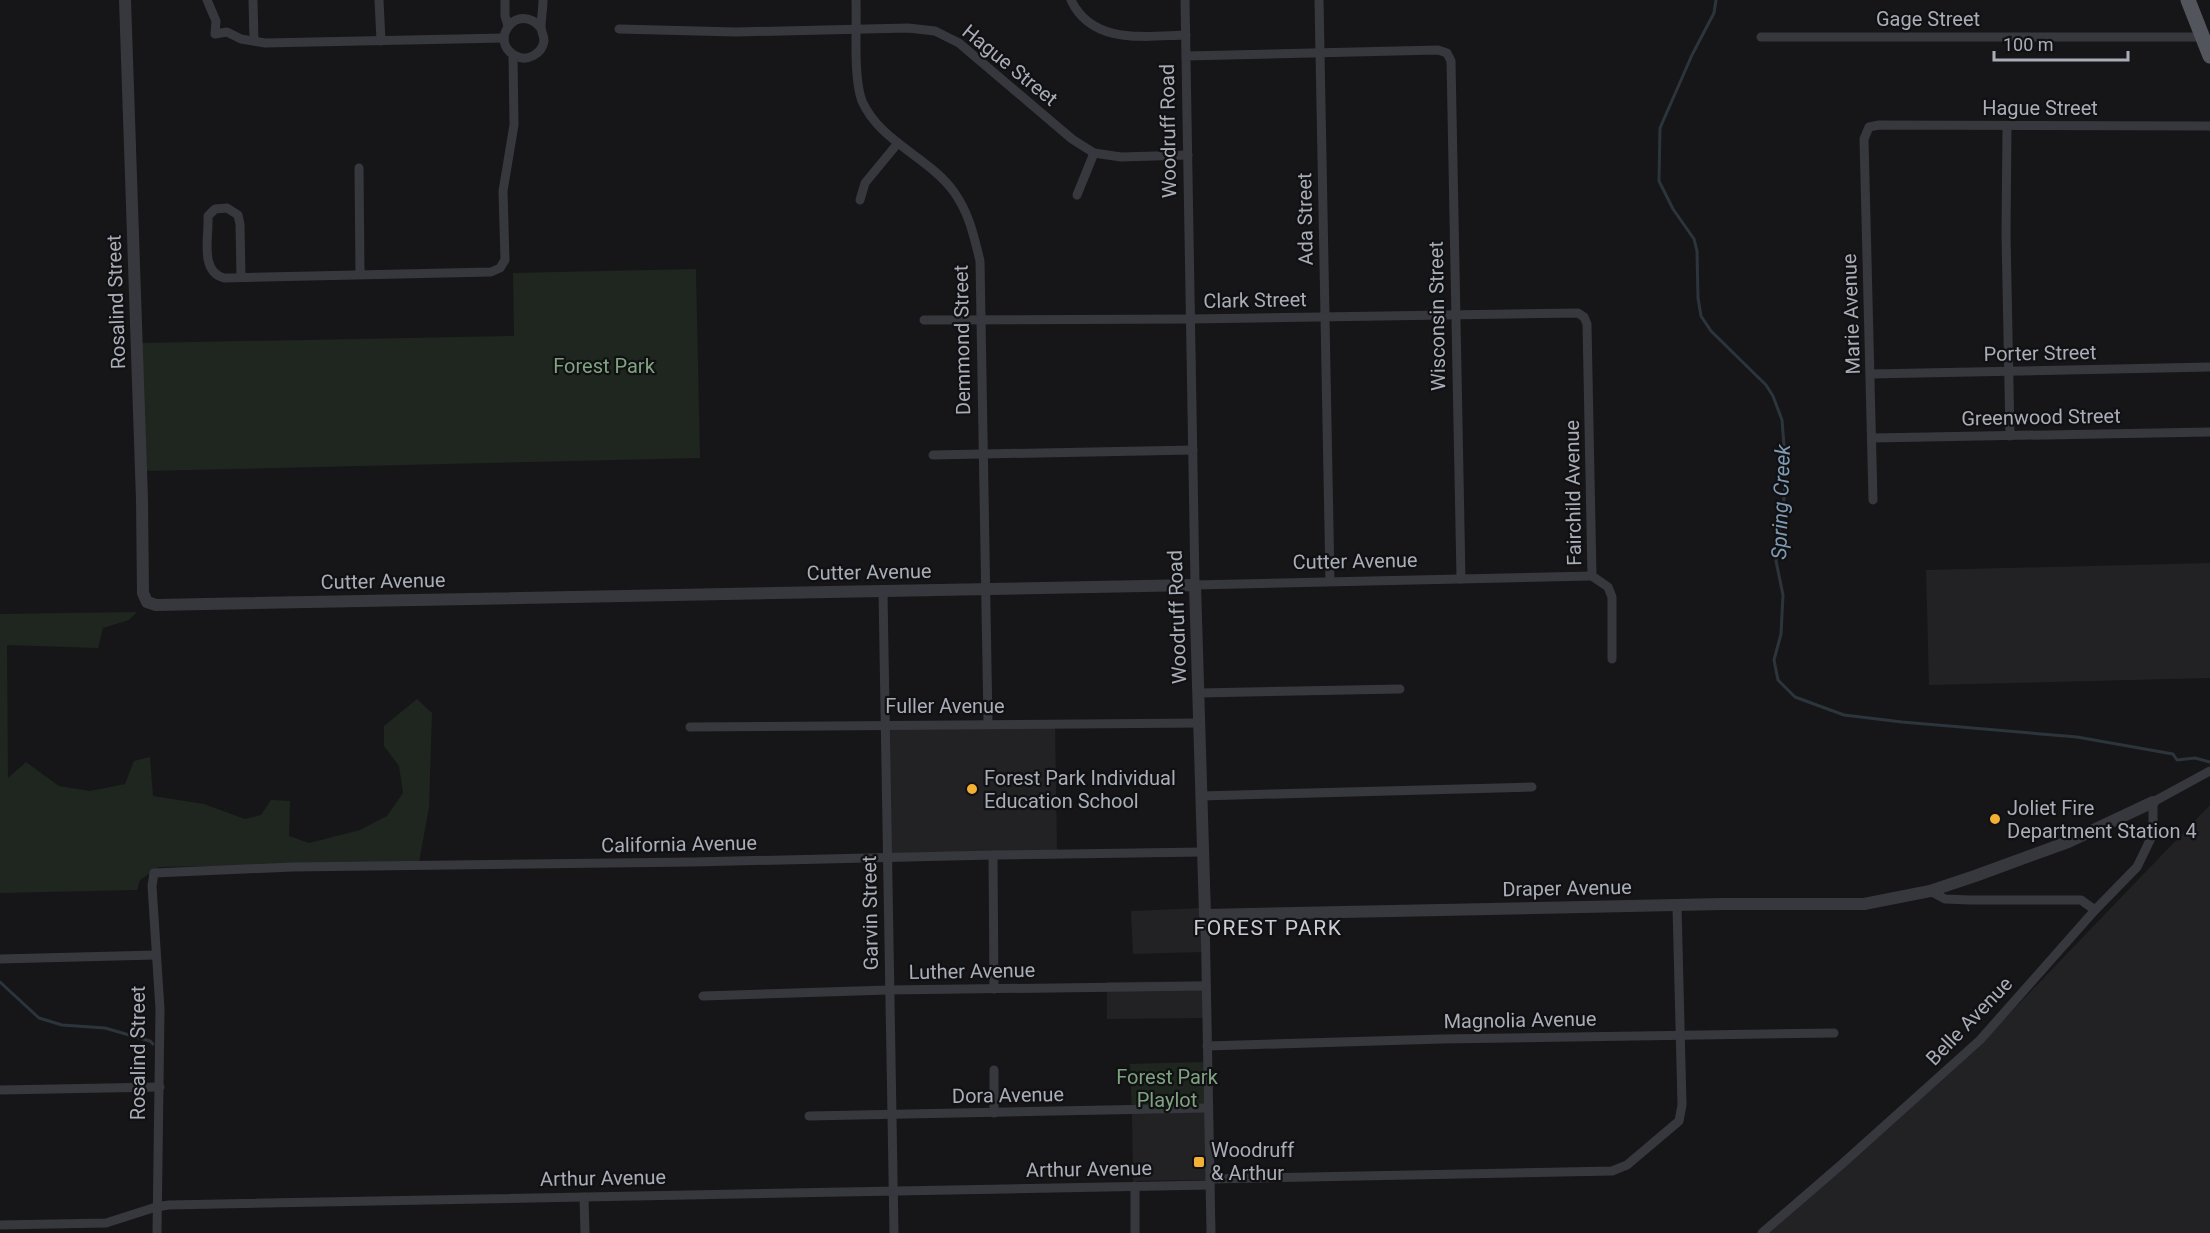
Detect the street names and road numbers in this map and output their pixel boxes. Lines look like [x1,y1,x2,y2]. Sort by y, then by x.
street label: Gage Street [1876,7,1980,31]
street label: Hague Street [957,19,1063,111]
street label: Woodruff Road [1155,64,1181,198]
street label: Hague Street [1982,96,2098,120]
street label: Ada Street [1292,172,1318,266]
street label: Rosalind Street [102,234,130,370]
street label: Wisconsin Street [1424,241,1450,391]
street label: Marie Avenue [1837,253,1865,375]
street label: Demmond Street [949,265,975,415]
street label: Clark Street [1203,287,1307,313]
street label: Porter Street [1983,340,2097,366]
street label: Greenwood Street [1961,404,2121,430]
street label: Fairchild Avenue [1560,420,1586,566]
street label: Cutter Avenue [1292,548,1418,574]
street label: Woodruff Road [1163,550,1191,684]
street label: Cutter Avenue [806,559,932,585]
street label: Cutter Avenue [320,568,446,594]
street label: Fuller Avenue [885,694,1005,718]
street label: California Avenue [601,831,757,857]
street label: Garvin Street [857,855,883,971]
street label: Draper Avenue [1502,875,1632,901]
street label: Luther Avenue [908,958,1036,984]
street label: Belle Avenue [1921,972,2017,1070]
street label: Rosalind Street [126,986,150,1120]
street label: Magnolia Avenue [1443,1007,1597,1033]
street label: Dora Avenue [952,1082,1064,1108]
street label: Arthur Avenue [1026,1156,1152,1182]
street label: Arthur Avenue [540,1165,666,1191]

